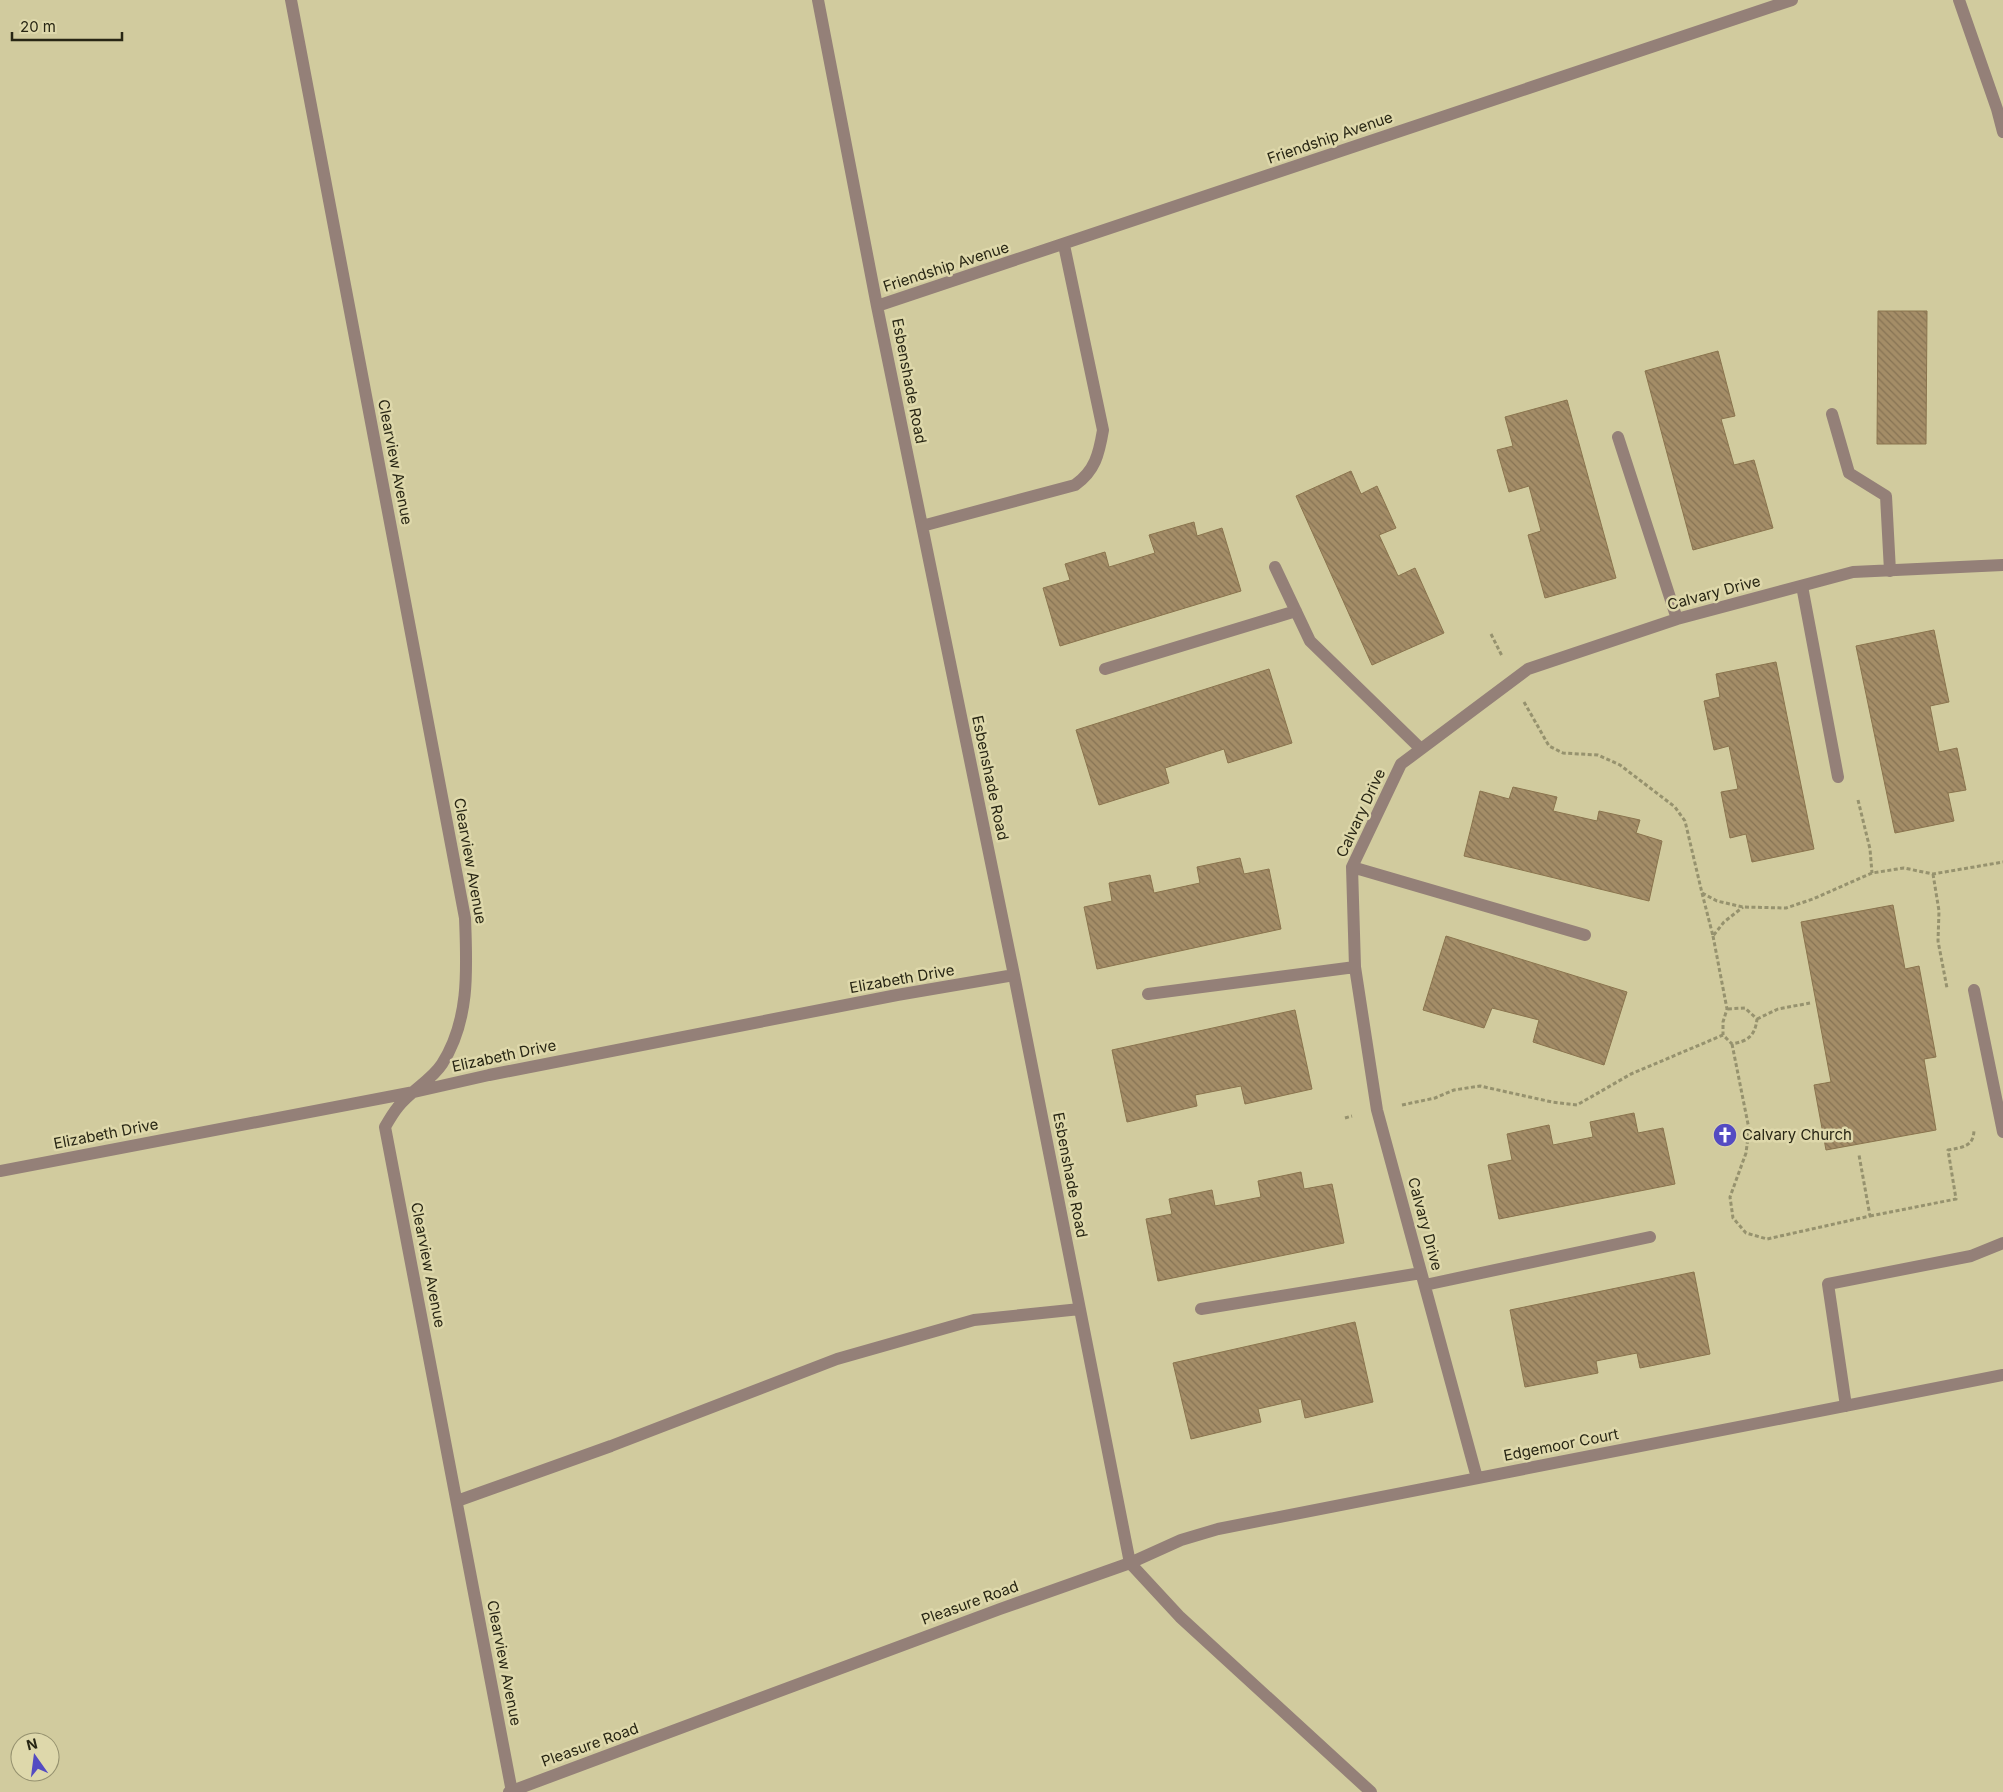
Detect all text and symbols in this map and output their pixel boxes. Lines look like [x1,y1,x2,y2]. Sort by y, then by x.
scale bar [12,10,122,42]
text: 20 m [20,17,56,36]
street label: Friendship Avenue [1265,107,1395,168]
street label: Friendship Avenue [880,237,1011,296]
street label: Esbenshade Road [888,317,931,445]
street label: Clearview Avenue [374,398,417,526]
street label: Calvary Drive [1665,571,1763,614]
street label: Esbenshade Road [968,714,1013,842]
street label: Calvary Drive [1332,765,1389,860]
street label: Clearview Avenue [450,796,491,925]
street label: Elizabeth Drive [848,960,956,997]
street label: Elizabeth Drive [450,1035,558,1076]
street label: Esbenshade Road [1049,1111,1092,1239]
street label: Elizabeth Drive [52,1114,160,1153]
church icon: Calvary Church [1712,1122,1738,1148]
place label: Calvary Church [1742,1125,1852,1144]
street label: Calvary Drive [1404,1175,1447,1273]
street label: Clearview Avenue [407,1201,450,1329]
street label: Edgemoor Court [1502,1424,1620,1465]
street label: Pleasure Road [919,1576,1021,1629]
street label: Clearview Avenue [483,1599,526,1727]
street label: Pleasure Road [539,1718,641,1771]
north arrow [10,1732,60,1782]
text: N [25,1734,39,1753]

